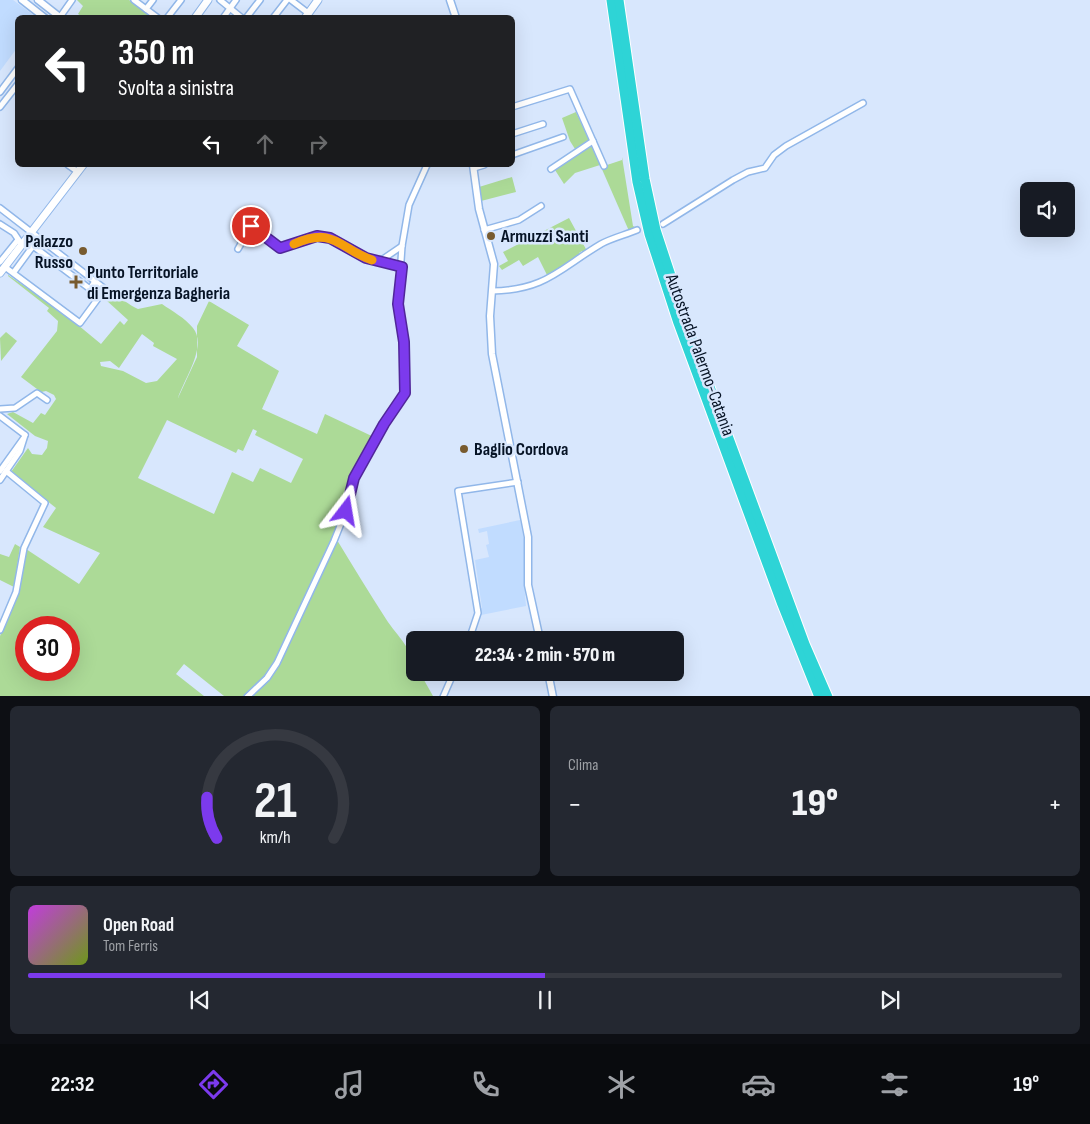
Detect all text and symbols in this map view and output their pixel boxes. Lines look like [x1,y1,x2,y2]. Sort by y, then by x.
text: 350 m [118,32,194,75]
icon: left [35,35,100,100]
text: Svolta a sinistra [118,75,234,102]
icon: left [198,130,226,158]
icon: ahead [251,130,279,158]
icon: right [304,130,332,158]
map controls [1020,182,1075,237]
button: sound [1020,182,1075,237]
pin [230,205,272,247]
icon: arrive [237,212,265,240]
place label: Armuzzi Santi [500,226,589,247]
marker: Armuzzi Santi [485,230,497,242]
place label: Palazzo Russo [25,231,73,273]
marker: Palazzo Russo [77,245,89,257]
place label: Punto Territoriale di Emergenza Bagheria [87,262,230,304]
street label: Autostrada Palermo-Catania [661,270,739,439]
marker: Punto Territoriale di Emergenza Bagheria [69,275,83,289]
place label: Baglio Cordova [474,439,568,460]
marker: Baglio Cordova [458,443,470,455]
position arrow [319,484,371,536]
speed limit sign: 30 [15,616,80,681]
text: 22:34 · 2 min · 570 m [475,644,615,667]
text: Clima [568,756,598,775]
text: 21 [253,770,297,833]
text: 19° [792,781,838,826]
text: − [568,788,582,821]
text: + [1048,788,1062,821]
text: km/h [260,827,290,848]
text: Open Road [103,914,174,937]
text: Tom Ferris [103,937,158,956]
icon: previous [186,986,214,1014]
icon: pause [531,986,559,1014]
icon: next [876,986,904,1014]
icon: directions [196,1067,231,1102]
icon: music [332,1067,367,1102]
icon: phone [468,1067,503,1102]
icon: climate [604,1067,639,1102]
icon: car [741,1067,776,1102]
icon: filters [877,1067,912,1102]
text: 22:32 [51,1071,94,1098]
text: 19° [1013,1071,1039,1098]

